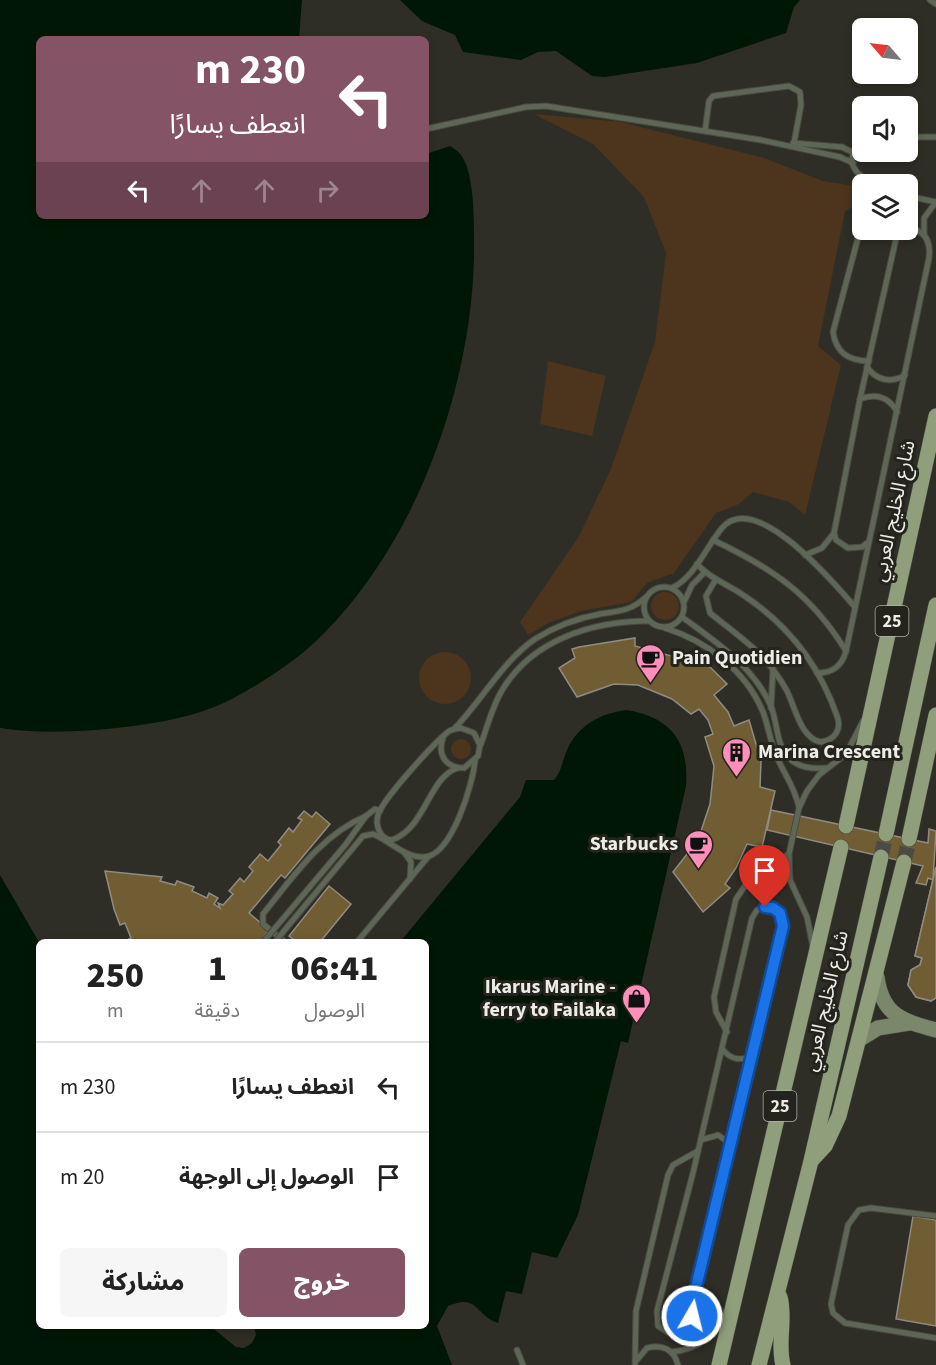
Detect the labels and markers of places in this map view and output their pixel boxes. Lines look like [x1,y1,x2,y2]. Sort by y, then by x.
cafe icon: Pain Quotidien [635,642,667,684]
place label: Pain Quotidien [672,644,802,672]
building icon: Marina Crescent [721,736,753,778]
place label: Marina Crescent [758,738,900,766]
cafe icon: Starbucks [683,828,715,870]
place label: Starbucks [590,830,678,858]
pin [739,845,790,907]
place label: Ikarus Marine - ferry to Failaka [483,973,616,1024]
shop icon: Ikarus Marine - ferry to Failaka [621,982,653,1024]

